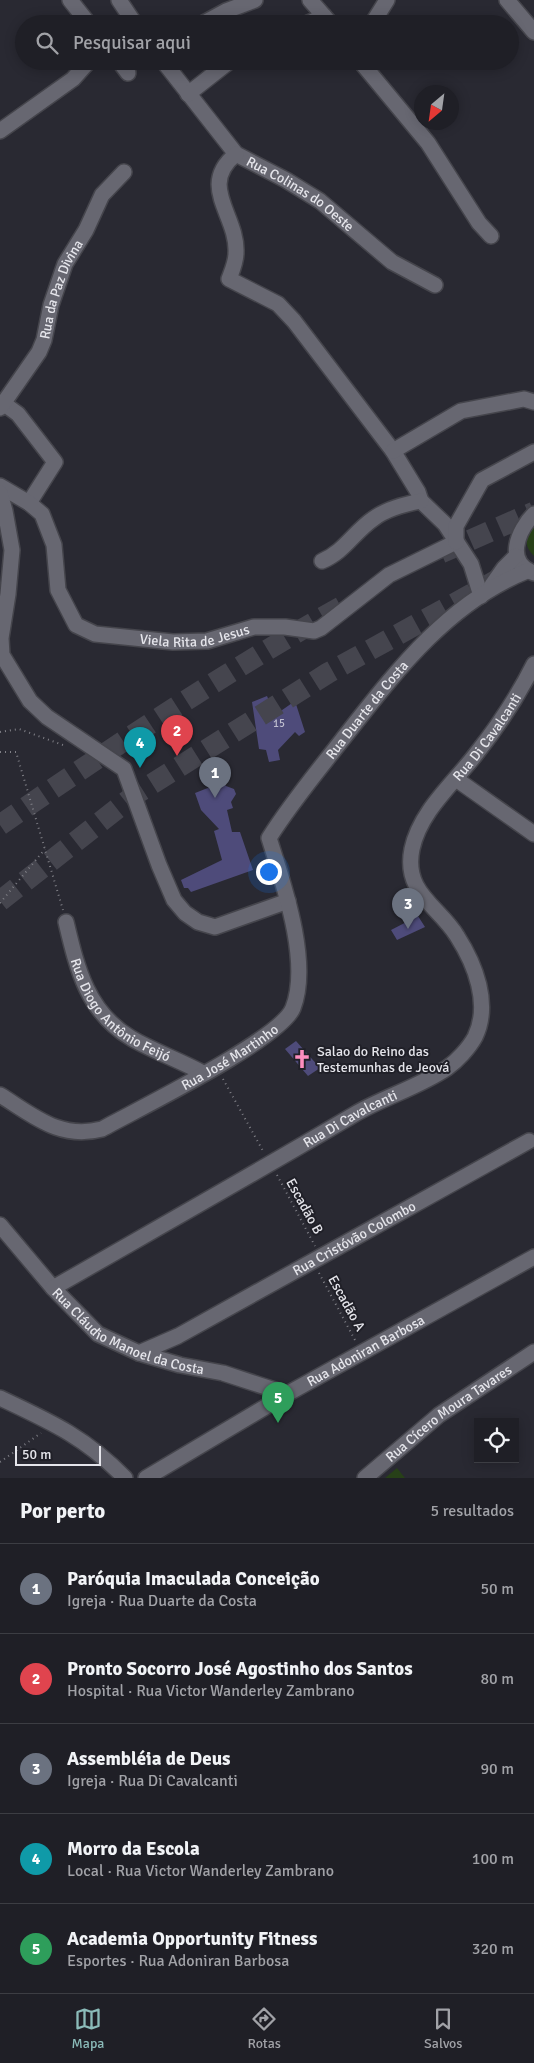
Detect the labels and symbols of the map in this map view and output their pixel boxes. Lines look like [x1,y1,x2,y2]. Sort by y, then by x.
north arrow [414,85,459,130]
street label: Rua Colinas do Oeste [243,153,357,235]
street label: Rua da Paz Divina [36,237,87,341]
street label: Viela Rita de Jesus [139,621,251,651]
street label: Rua Duarte da Costa [322,657,412,763]
street label: Rua Di Cavalcanti [449,690,525,785]
pin: 2 [161,715,193,756]
house number: 15 [273,717,285,730]
pin: 4 [124,727,156,768]
pin: 1 [199,757,231,798]
your location [256,859,282,885]
pin: 3 [392,888,424,929]
street label: Rua Diogo Antônio Feijó [67,956,173,1065]
street label: Rua José Martinho [178,1021,282,1094]
place label: Salao do Reino das Testemunhas de Jeová [317,1043,449,1076]
church icon: Salao do Reino das Testemunhas de Jeová [291,1048,313,1070]
street label: Rua Di Cavalcanti [300,1087,400,1152]
street label: Escadão B [282,1175,327,1237]
street label: Rua Cristóvão Colombo [290,1198,419,1280]
street label: Escadão A [324,1272,369,1334]
street label: Rua Cláudio Manoel da Costa [48,1284,205,1378]
street label: Rua Adoniran Barbosa [304,1311,428,1390]
street label: Rua Cícero Moura Tavares [382,1361,515,1466]
pin: 5 [262,1382,294,1423]
scale bar [15,1443,101,1466]

